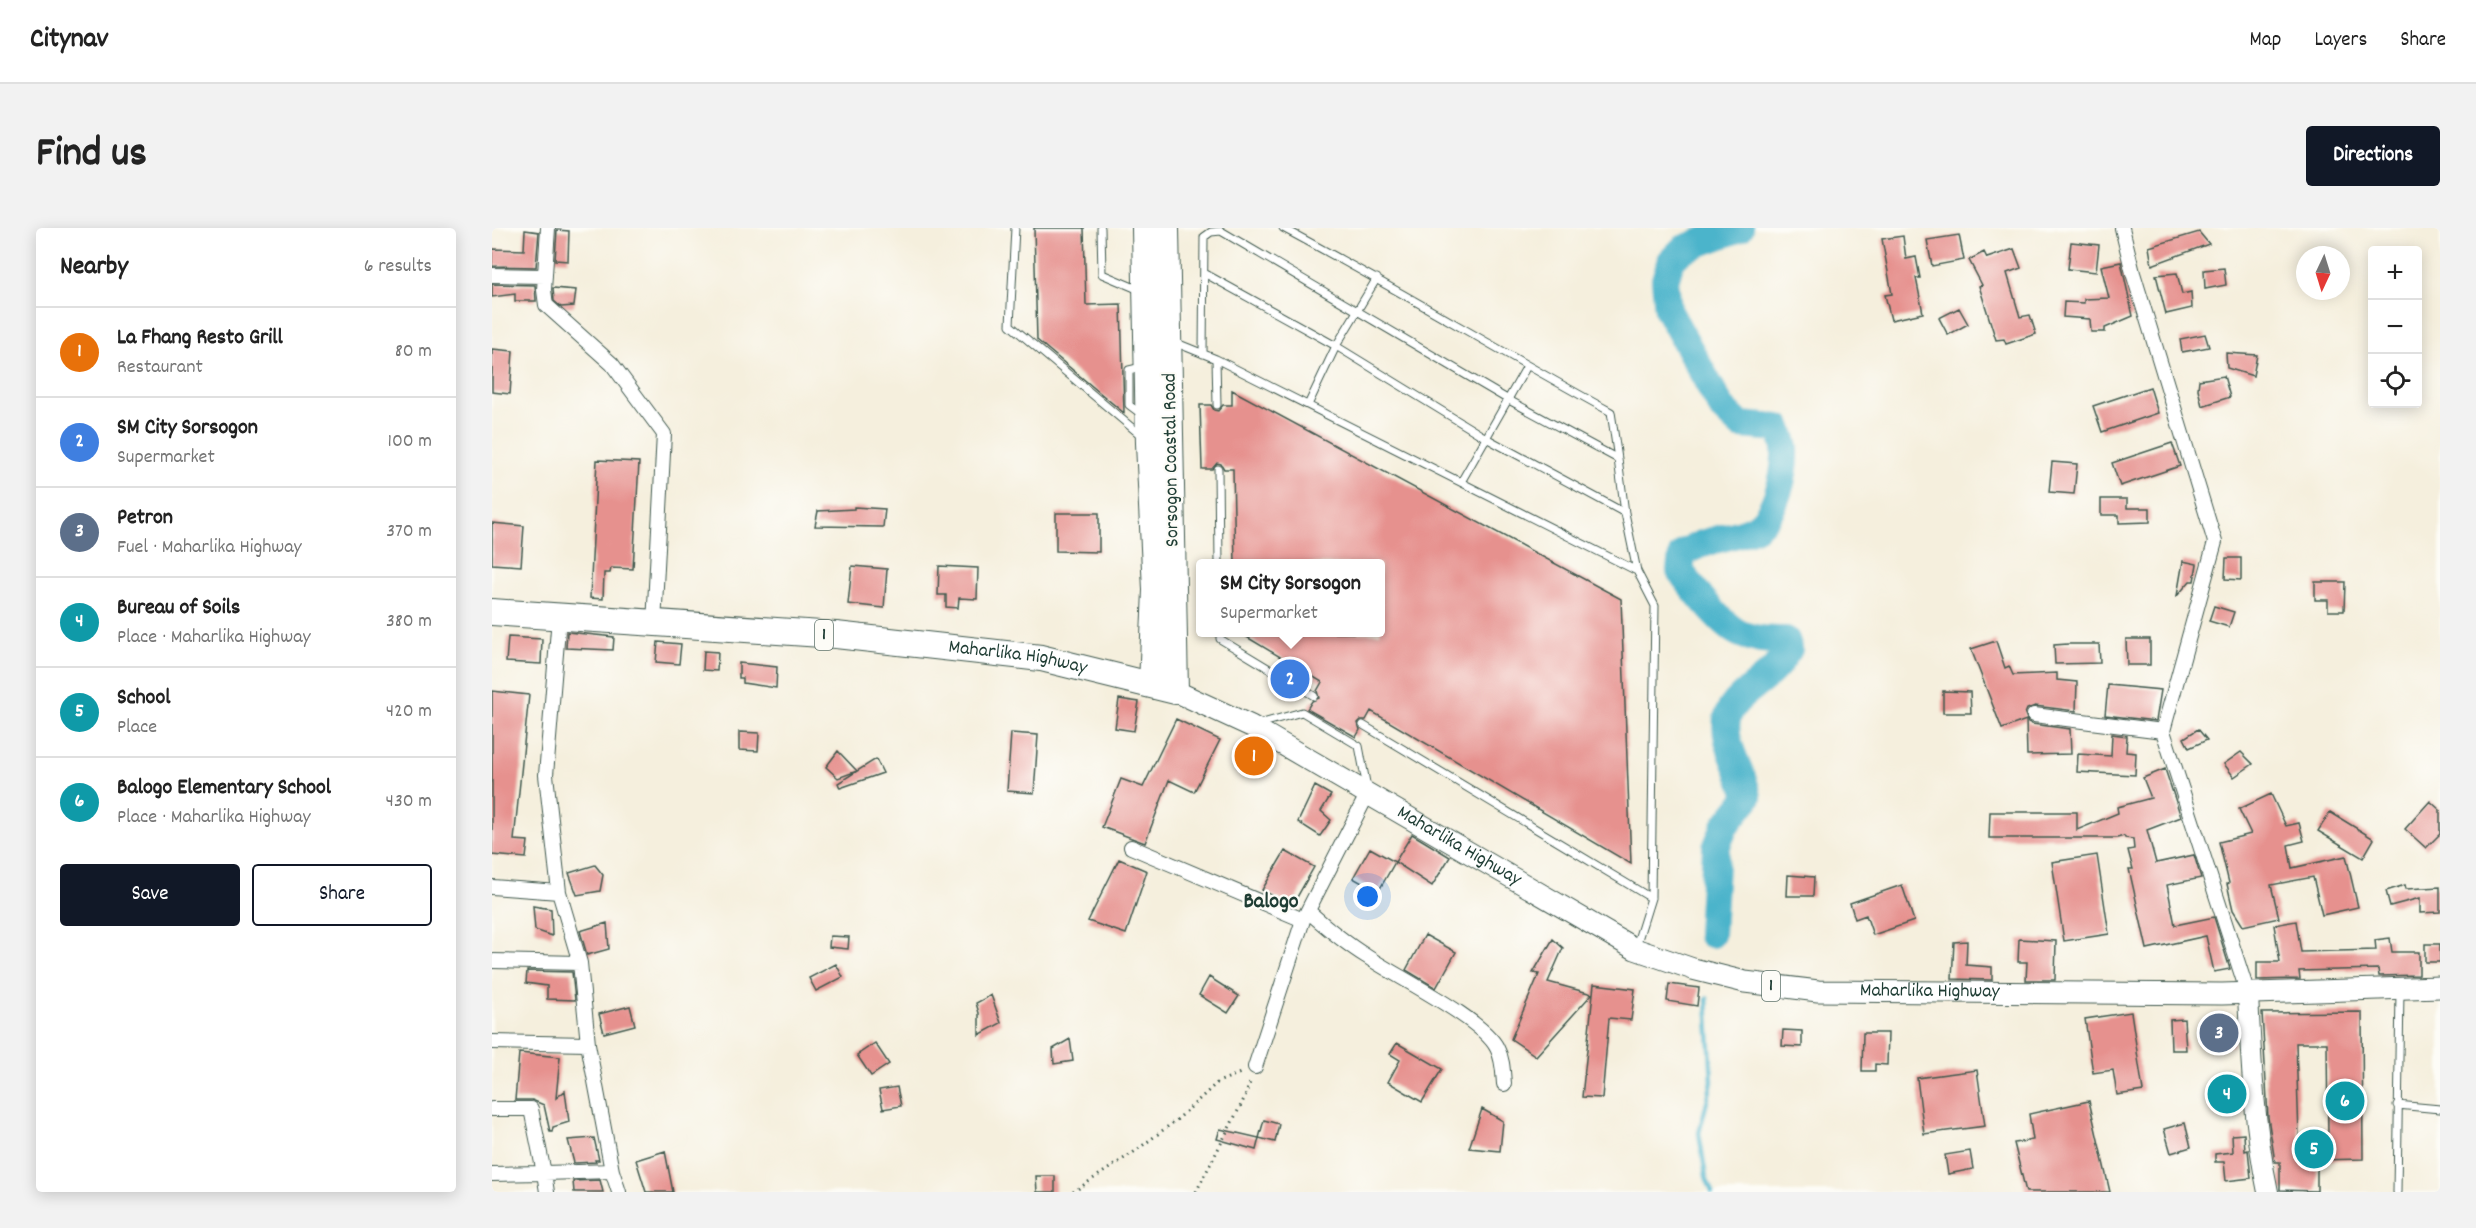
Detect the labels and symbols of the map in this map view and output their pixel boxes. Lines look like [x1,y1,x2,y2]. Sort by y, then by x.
north arrow [2296,246,2350,300]
street label: Sorsogon Coastal Road [1156,373,1188,547]
road number: 1 [815,620,833,650]
street label: Maharlika Highway [947,634,1091,683]
pin: 2 [1270,656,1310,702]
pin: 1 [1234,734,1274,778]
street label: Maharlika Highway [1391,799,1527,894]
your location [1353,882,1382,911]
district label: Balogo [1243,887,1299,918]
road number: 1 [1762,971,1780,1001]
street label: Maharlika Highway [1860,977,2001,1006]
pin: 3 [2200,1010,2238,1056]
pin: 4 [2208,1072,2246,1116]
pin: 6 [2326,1078,2364,1124]
pin: 5 [2294,1126,2334,1172]

